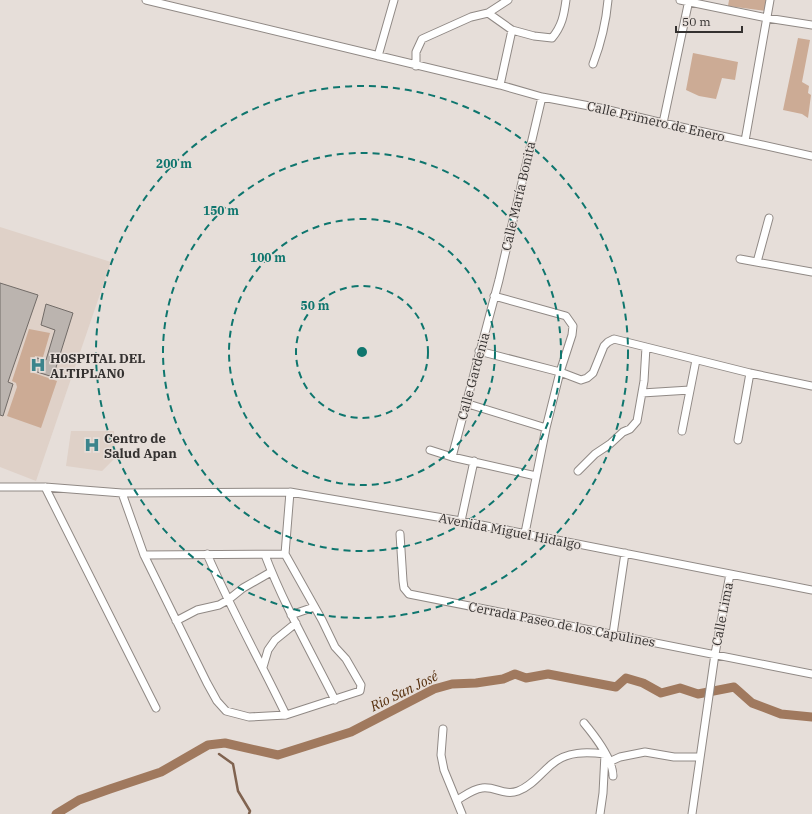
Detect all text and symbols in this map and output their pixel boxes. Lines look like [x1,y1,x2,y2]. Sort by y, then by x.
scale bar [676,8,742,34]
text: 50 m [682,14,711,29]
street label: Calle Primero de Enero [585,97,727,146]
street label: Calle María Bonita [498,140,539,252]
text: 200 m [156,156,192,171]
text: 150 m [203,203,239,218]
text: 100 m [250,250,286,265]
text: 50 m [301,298,330,313]
street label: Calle Gardenia [454,331,493,422]
centre of rings [355,345,369,359]
place label: H0SPITAL DEL ALTIPLAN0 [50,350,145,382]
hospital icon: H0SPITAL DEL ALTIPLAN0 [29,356,47,374]
place label: Centro de Salud Apan [104,430,177,462]
hospital icon: Centro de Salud Apan [83,436,101,454]
street label: Avenida Miguel Hidalgo [437,509,583,554]
street label: Calle Lima [708,581,737,647]
street label: Cerrada Paseo de los Capulines [467,598,657,651]
water label: Rio San José [366,666,442,716]

